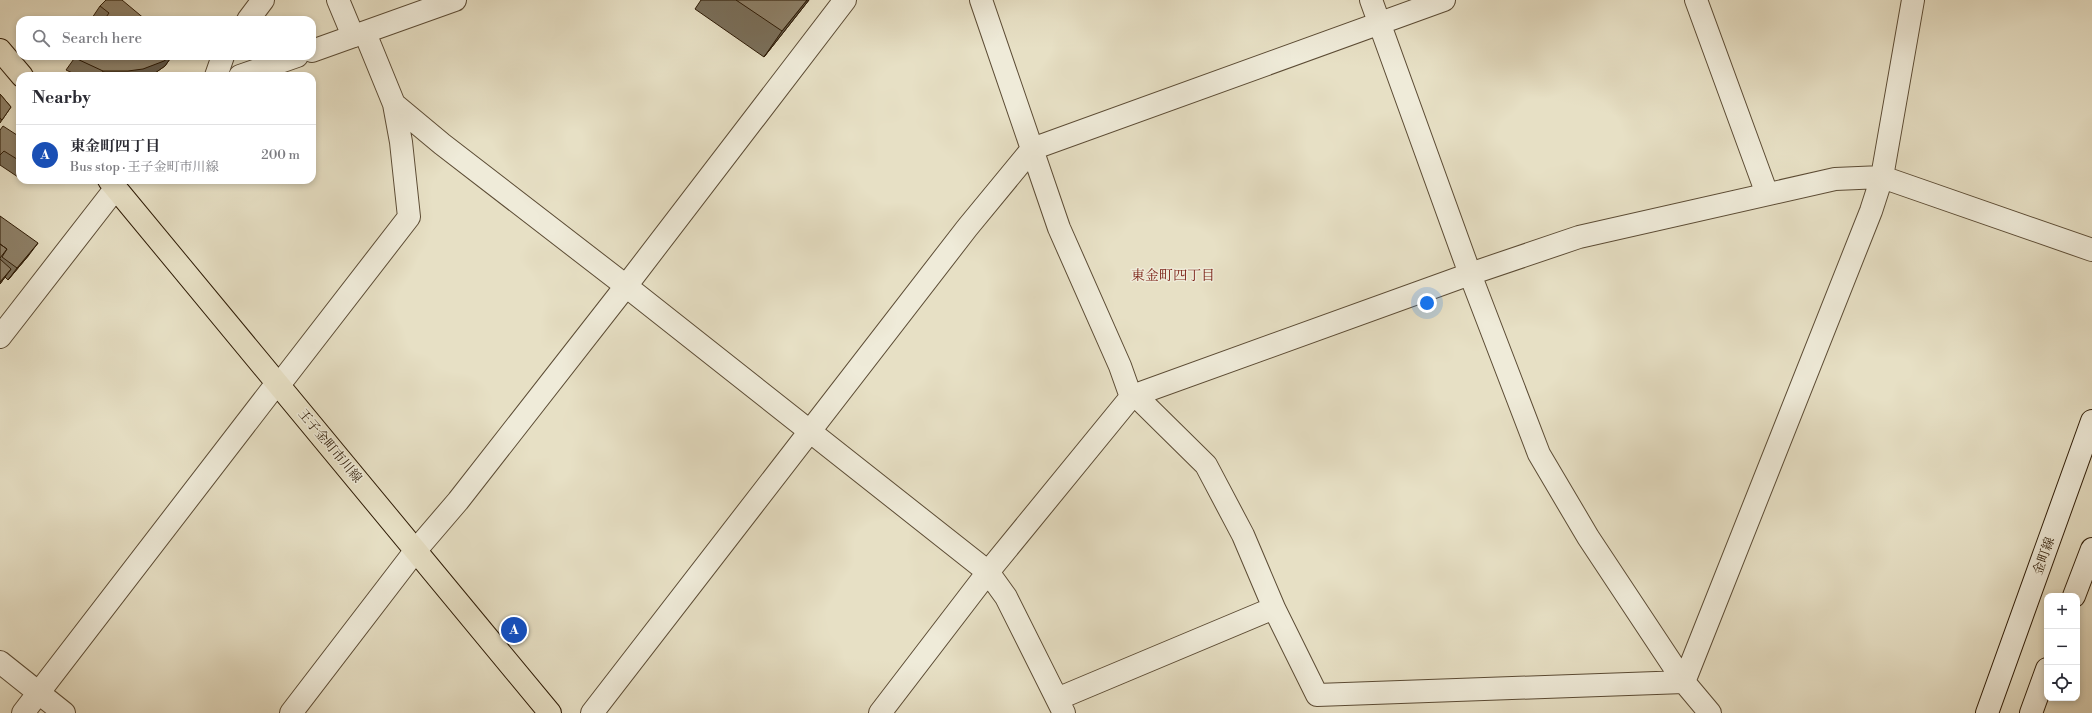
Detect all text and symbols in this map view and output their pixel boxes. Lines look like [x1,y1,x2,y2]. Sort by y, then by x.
search box [16,16,316,60]
icon: search [30,27,52,49]
text: Search here [62,29,142,48]
text: Nearby [32,87,91,109]
text: 東金町四丁目 [70,137,160,156]
text: A [40,147,50,163]
text: 200 m [261,147,300,163]
text: Bus stop · 王子金町市川線 [70,159,219,175]
district label: 東金町四丁目 [1131,267,1215,285]
your location [1417,293,1437,313]
street label: 王子金町市川線 [295,406,365,486]
street label: 金町線 [2030,535,2058,577]
map controls [2044,593,2080,701]
button: + [2044,593,2080,629]
pin: A [501,615,527,645]
button: − [2044,629,2080,665]
button: locate [2044,665,2080,701]

